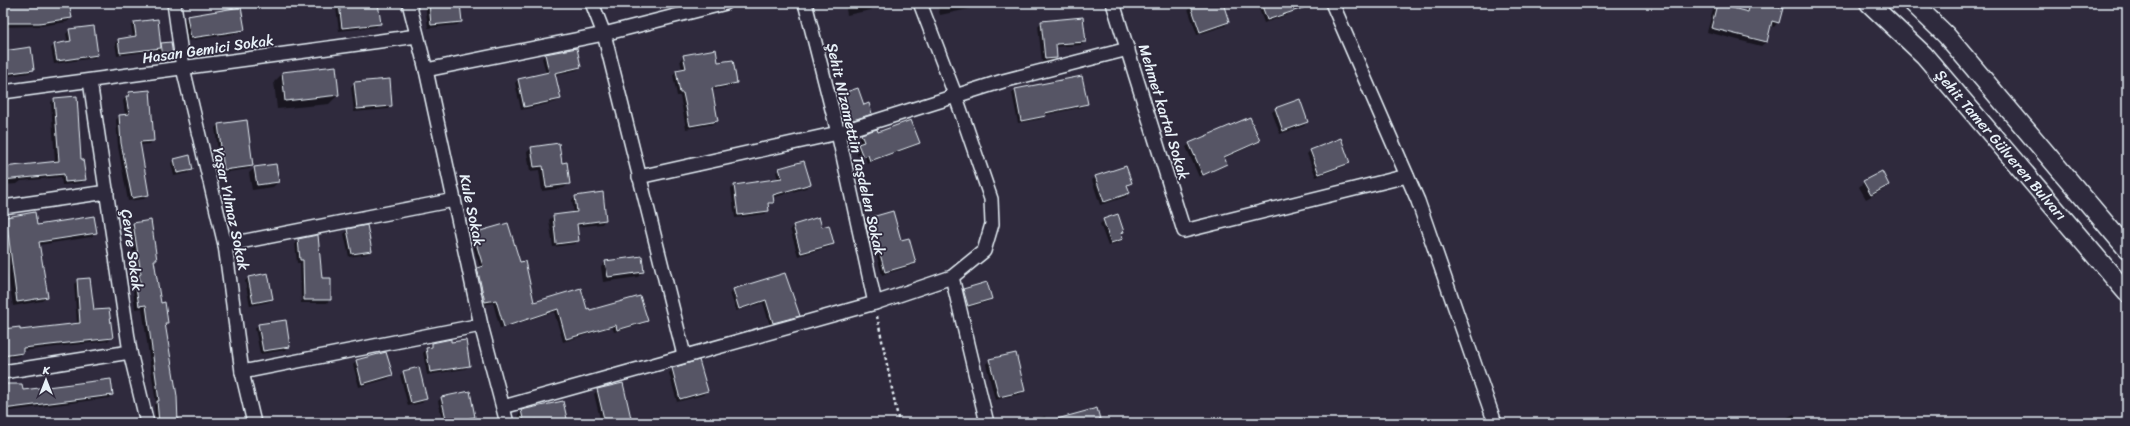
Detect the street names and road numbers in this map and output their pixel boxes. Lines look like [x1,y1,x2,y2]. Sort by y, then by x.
street label: Hasan Gemici Sokak [141,27,276,71]
street label: Şehit Nizamettin Taşdelen Sokak [819,40,893,259]
street label: Mehmet kartal Sokak [1131,41,1197,183]
street label: Şehit Tamer Gülveren Bulvarı [1928,63,2073,227]
street label: Yaşar Yılmaz Sokak [205,145,257,273]
street label: Kule Sokak [452,171,492,249]
street label: Çevre Sokak [113,208,151,293]

